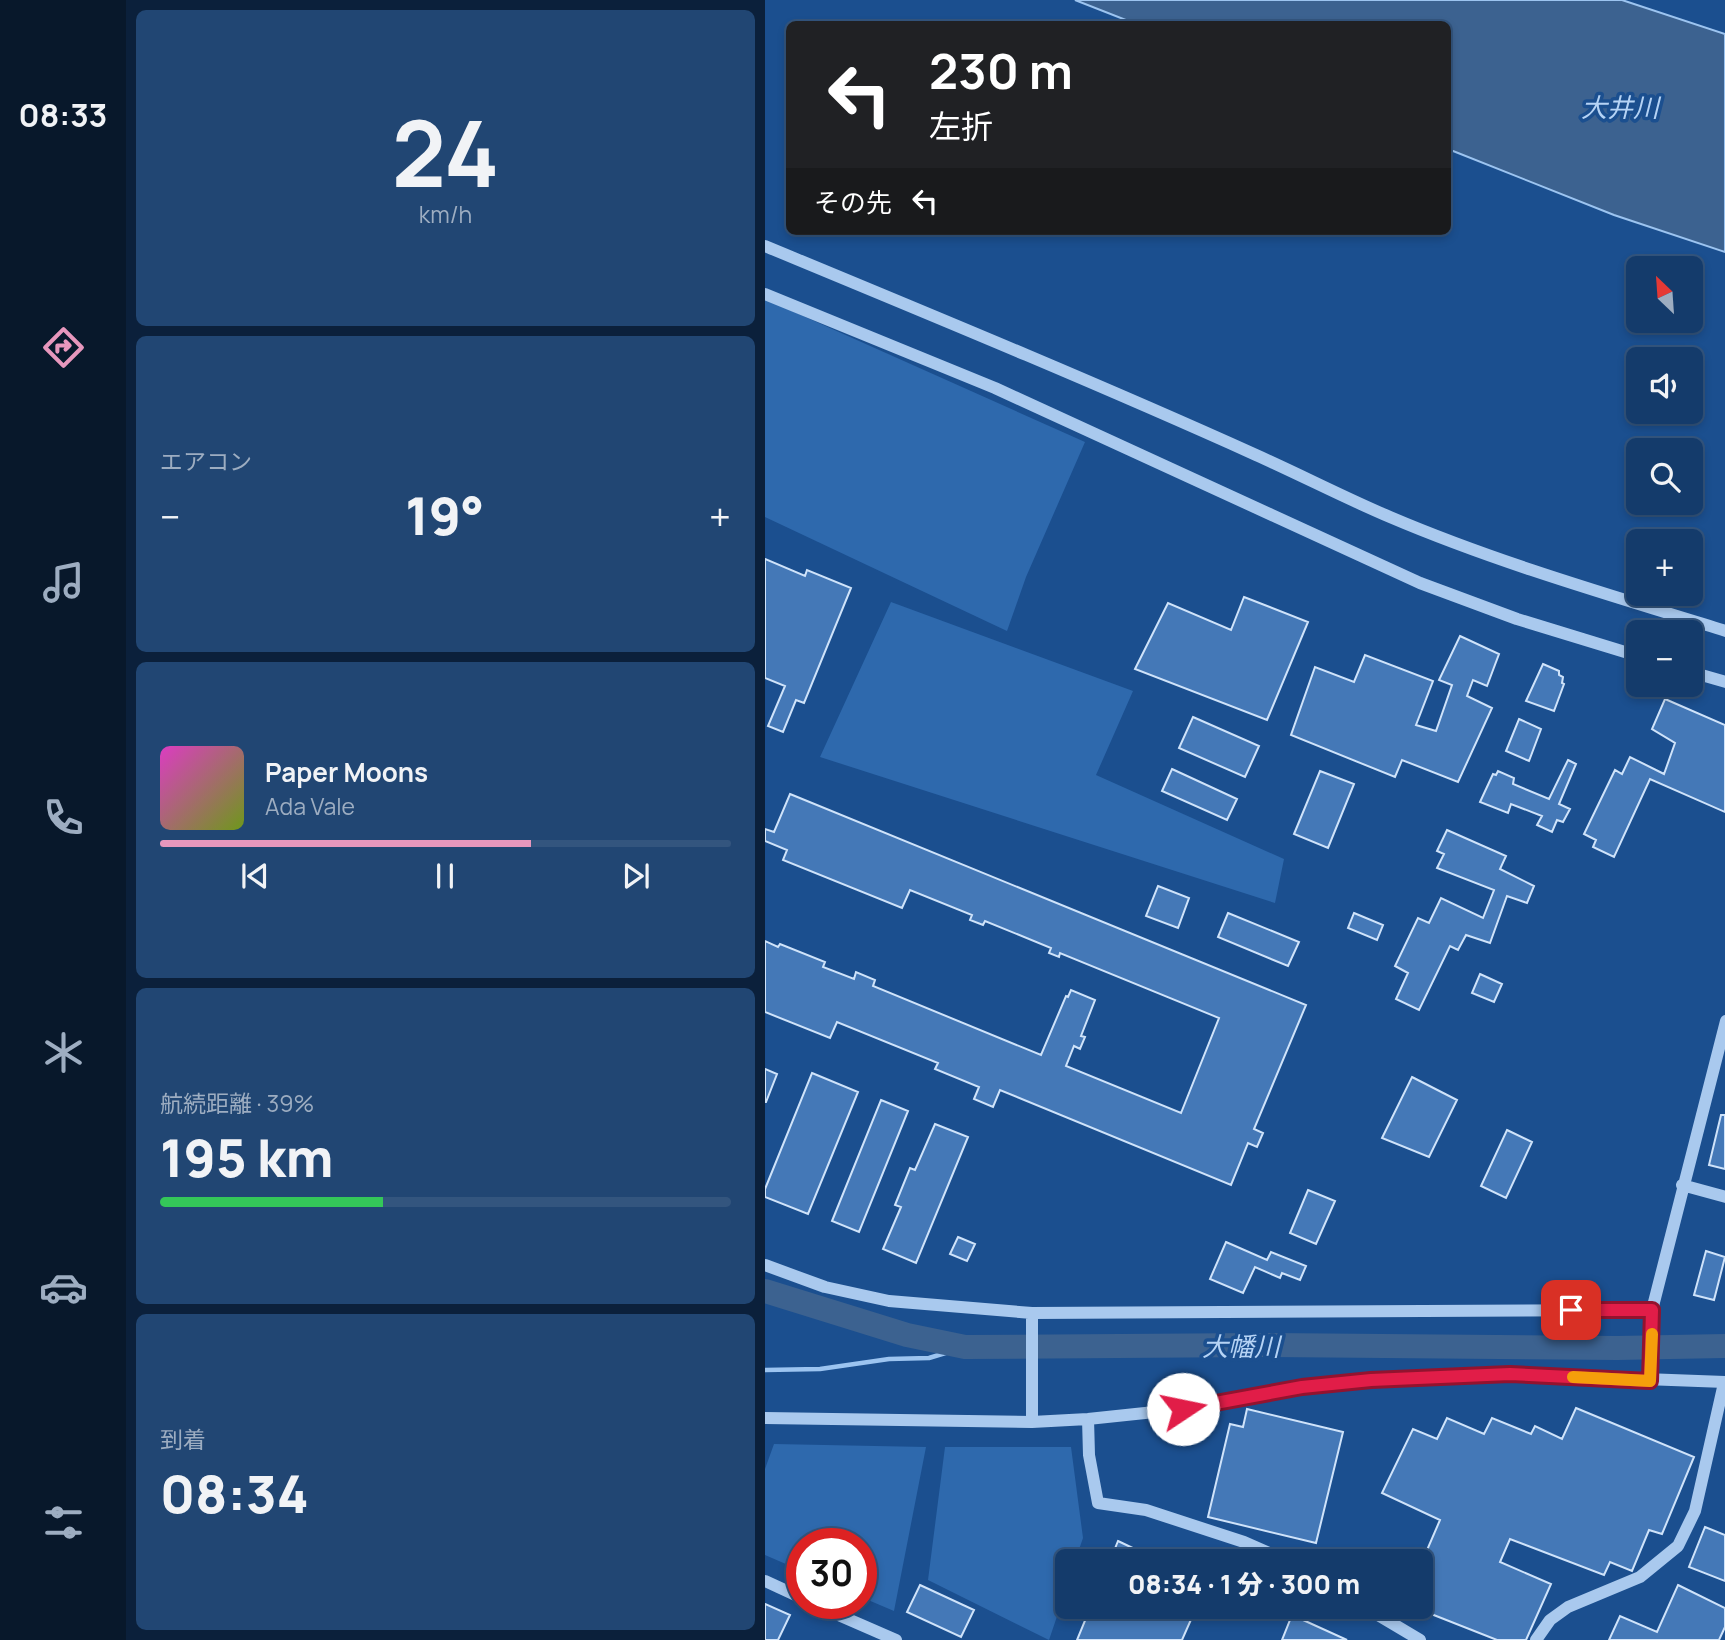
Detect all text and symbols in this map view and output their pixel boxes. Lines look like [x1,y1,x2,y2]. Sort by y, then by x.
text: 230 m [929,37,1073,104]
icon: left [814,49,905,140]
water label: 大井川 [1581,89,1662,125]
text: 24 [392,90,499,214]
text: 08:33 [19,93,107,137]
text: 左折 [929,104,993,148]
icon: left [906,182,944,220]
text: その先 [814,184,892,220]
text: km/h [419,198,472,230]
north arrow [1626,256,1703,332]
map controls [1626,256,1703,697]
icon: directions [39,323,88,372]
button: sound [1626,347,1703,424]
button: search [1626,438,1703,515]
text: エアコン [160,445,252,477]
text: 19° [405,480,484,551]
text: − [160,490,181,542]
text: + [709,490,731,542]
button: + [1626,529,1703,606]
icon: music [39,558,88,607]
button: − [1626,620,1703,697]
text: Paper Moons [265,754,428,790]
text: Ada Vale [265,790,355,822]
icon: phone [39,793,88,842]
icon: previous [236,857,274,895]
icon: pause [426,857,464,895]
icon: next [617,857,655,895]
icon: climate [39,1028,88,1077]
text: 航続距離 · 39% [160,1087,314,1119]
text: 195 km [160,1122,333,1193]
icon: car [39,1263,88,1312]
pin [1541,1280,1601,1340]
icon: arrive [1552,1291,1590,1329]
water label: 大幡川 [1202,1328,1283,1364]
position arrow [1146,1372,1220,1446]
text: 到着 [160,1423,206,1455]
text: 08:34 [160,1458,309,1529]
icon: filters [39,1498,88,1547]
speed limit sign: 30 [786,1528,877,1619]
text: 08:34 · 1 分 · 300 m [1128,1566,1360,1602]

